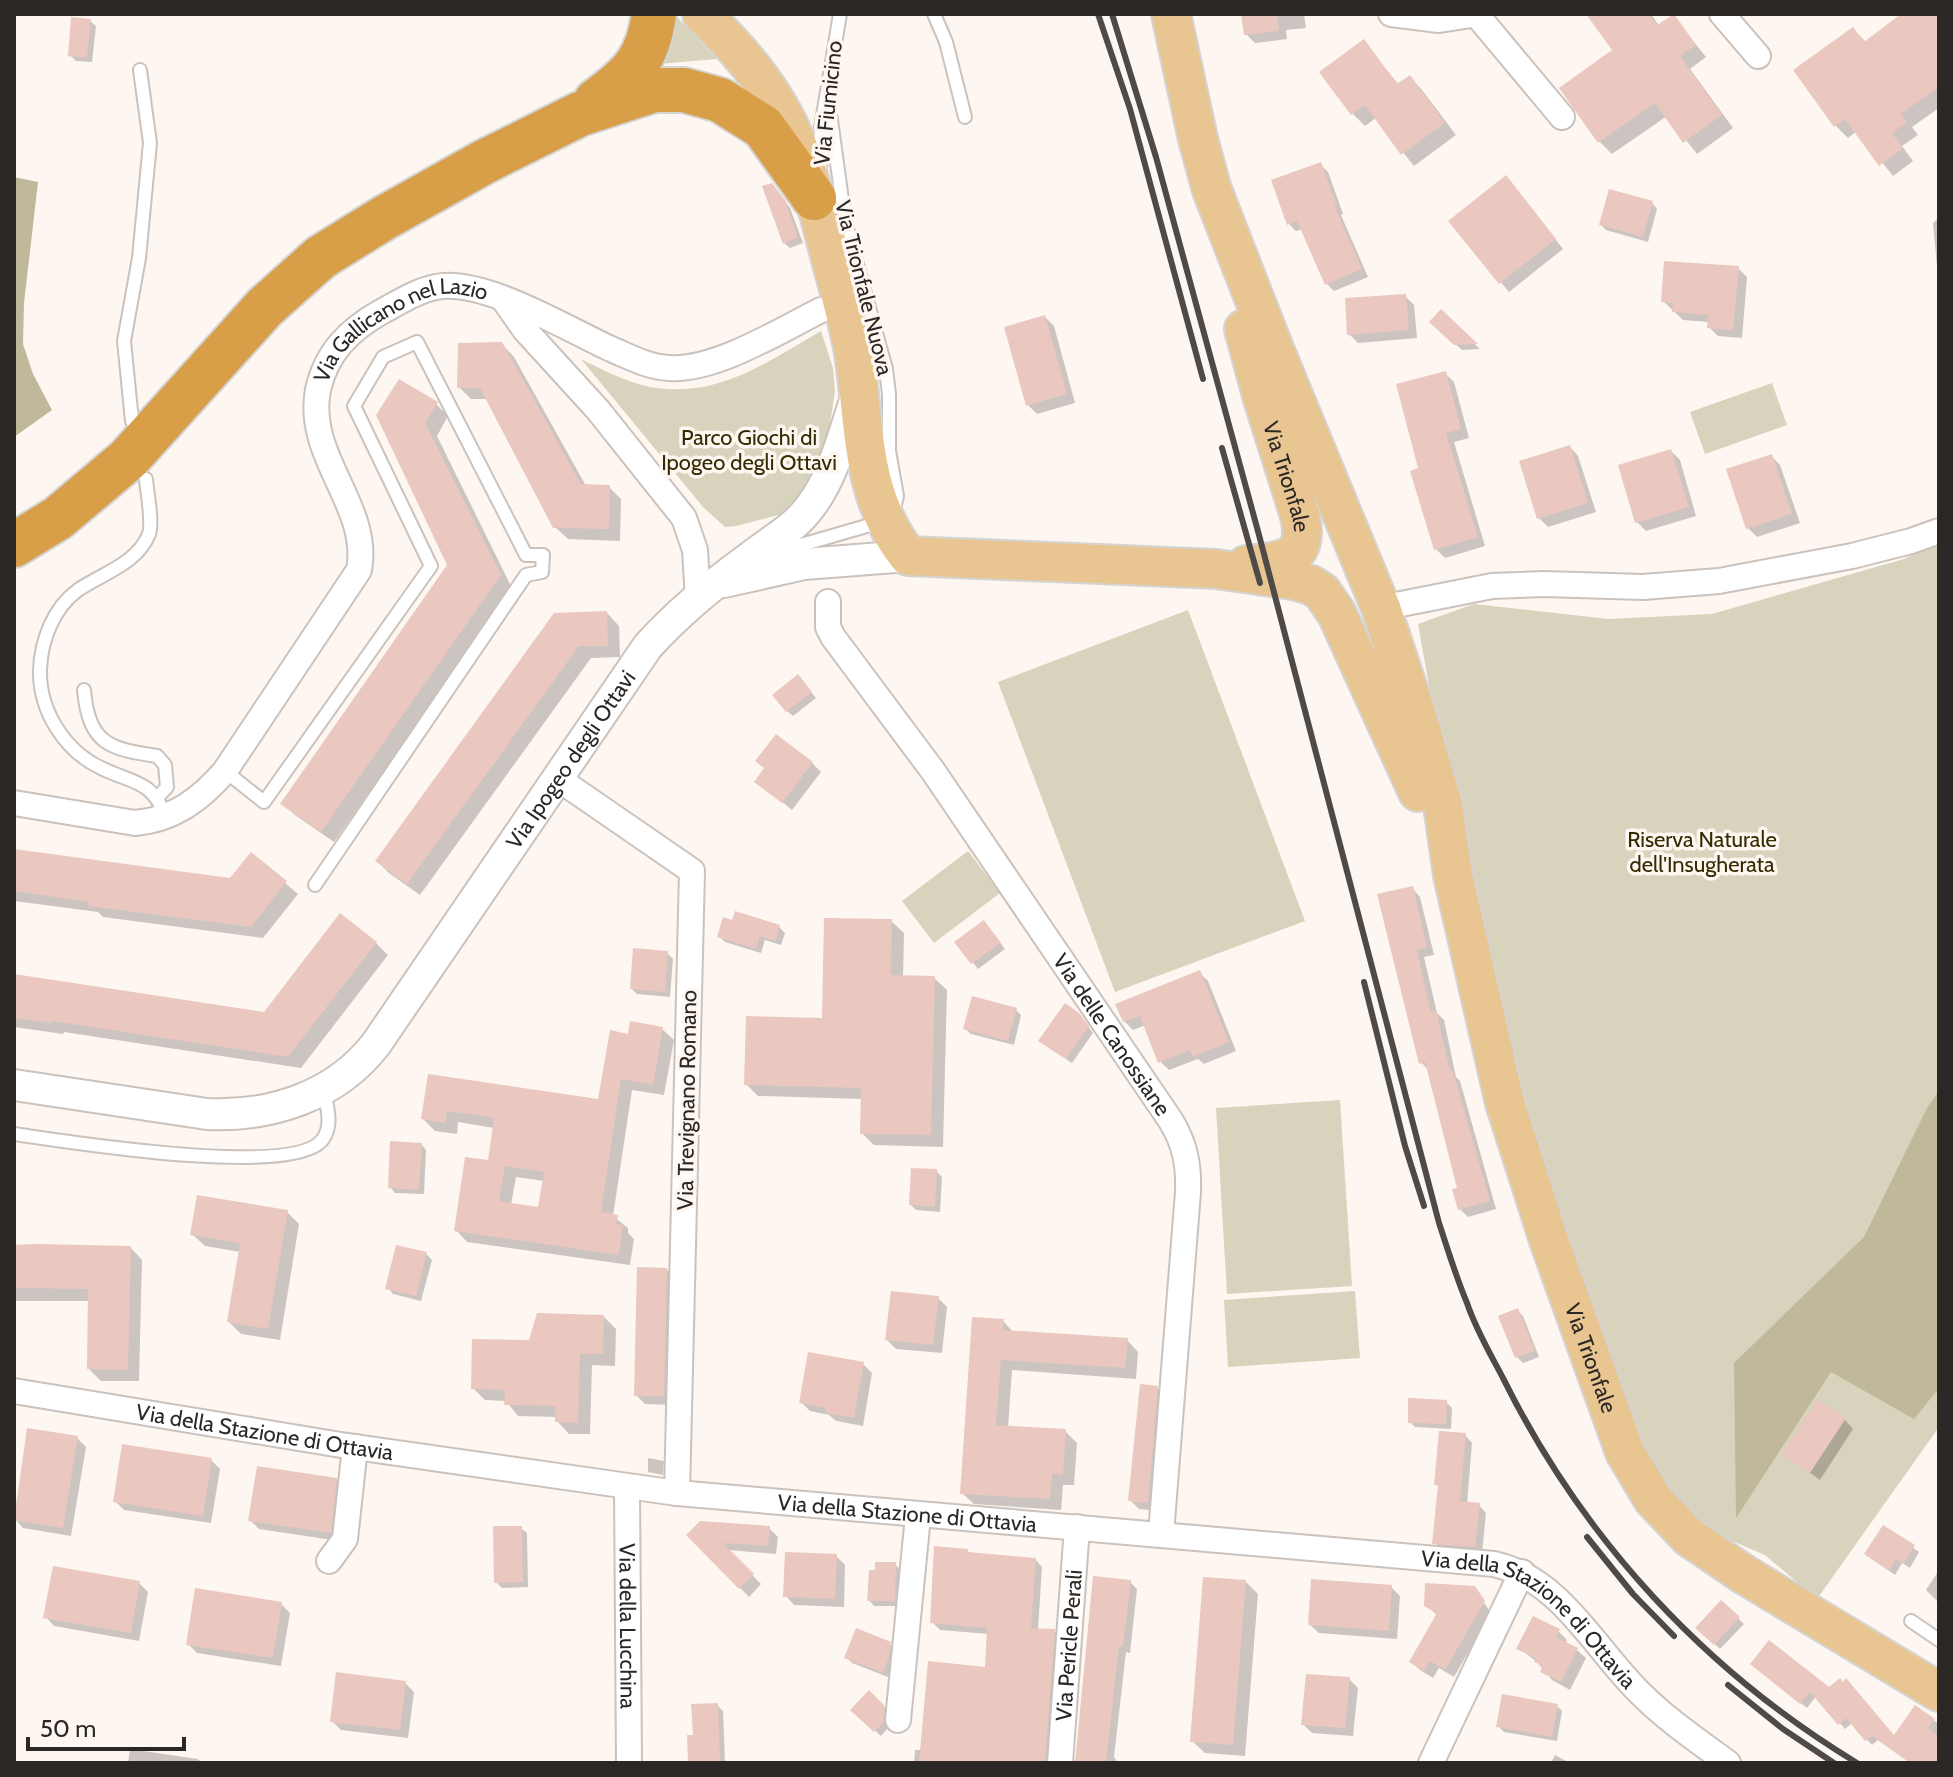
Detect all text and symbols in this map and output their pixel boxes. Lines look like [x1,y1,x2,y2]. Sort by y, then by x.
street label: Via Fiumicino [808,39,848,167]
street label: Via Trionfale Nuova [829,198,899,379]
street label: Via Gallicano nel Lazio [307,272,491,386]
street label: Via Trionfale [1257,418,1316,533]
park label: Parco Giochi di Ipogeo degli Ottavi [661,424,837,476]
street label: Via Ipogeo degli Ottavi [500,665,641,854]
park label: Riserva Naturale dell'Insugherata [1627,826,1777,878]
street label: Via delle Canossiane [1048,948,1177,1121]
street label: Via Trevignano Romano [672,990,702,1210]
street label: Via Trionfale [1559,1300,1623,1416]
street label: Via della Stazione di Ottavia [134,1398,395,1466]
street label: Via della Stazione di Ottavia [777,1488,1038,1538]
street label: Via della Lucchina [614,1543,642,1709]
street label: Via della Stazione di Ottavia [1420,1544,1642,1694]
street label: Via Pericle Perali [1050,1569,1087,1722]
scale bar [28,1701,184,1751]
text: 50 m [40,1714,96,1743]

